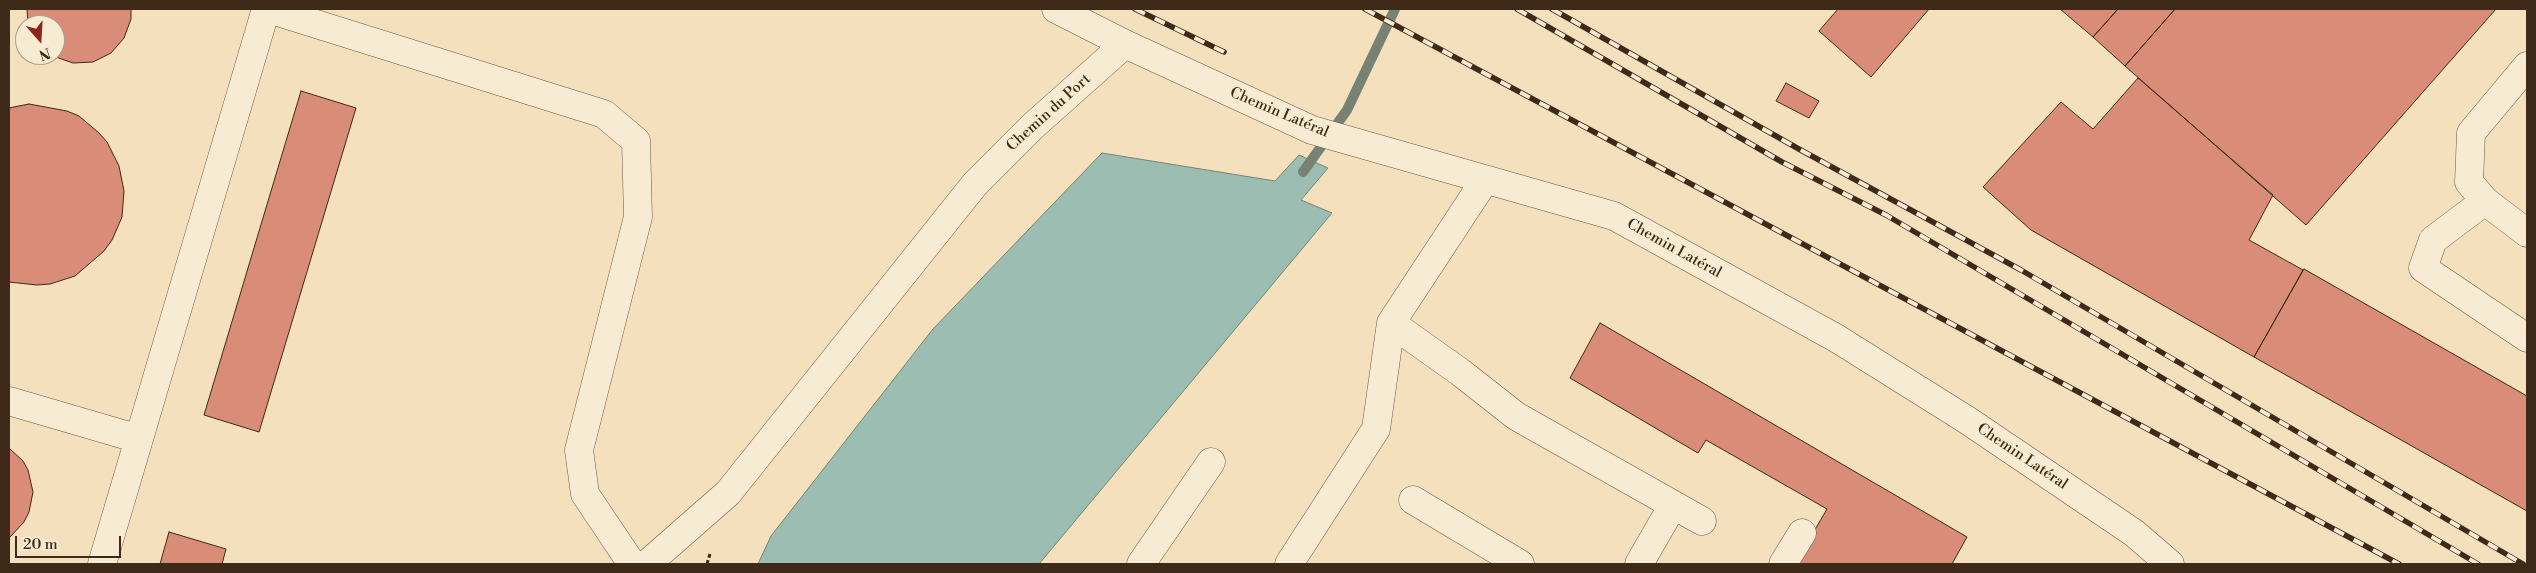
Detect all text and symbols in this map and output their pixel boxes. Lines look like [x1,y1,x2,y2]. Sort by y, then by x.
north arrow [15,15,65,65]
text: N [36,43,53,64]
street label: Chemin du Port [1003,71,1095,155]
street label: Chemin Latéral [1227,84,1331,142]
street label: Chemin Latéral [1623,216,1725,282]
street label: Chemin Latéral [1973,420,2071,494]
scale bar [18,526,124,558]
text: 20 m [23,535,58,554]

